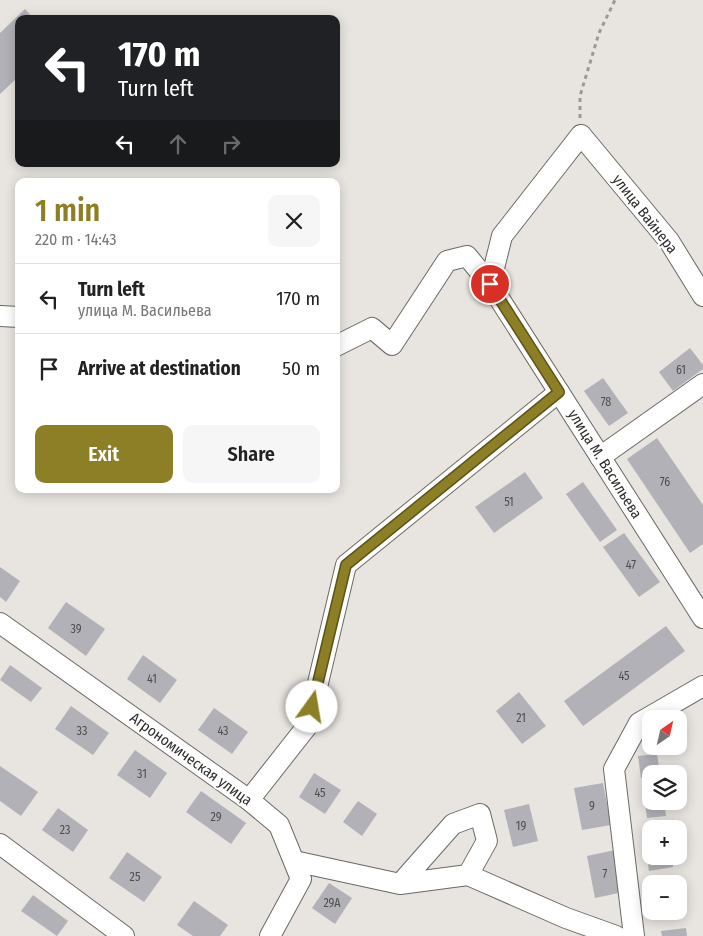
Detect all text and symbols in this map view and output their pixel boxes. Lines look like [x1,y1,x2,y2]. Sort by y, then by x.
text: 170 m [118,33,201,75]
icon: left [35,35,100,100]
text: Turn left [118,75,194,102]
icon: left [111,130,139,158]
icon: ahead [164,130,192,158]
icon: right [217,130,245,158]
street label: улица Вайнера [609,171,681,257]
text: 1 min [35,193,100,229]
button: close [268,195,320,247]
text: 220 m · 14:43 [35,230,116,249]
pin [469,263,511,305]
icon: arrive [476,270,504,298]
text: Turn left [78,278,145,301]
icon: left [35,285,63,313]
text: 170 m [276,287,320,310]
text: улица М. Васильева [78,301,212,320]
icon: arrive [35,355,63,383]
text: Arrive at destination [78,357,241,380]
text: 50 m [282,357,320,380]
house number: 61 [676,363,686,377]
house number: 78 [601,395,611,409]
street label: улица М. Васильева [564,406,646,522]
button: Exit [35,425,173,483]
button: Share [183,425,320,483]
house number: 76 [660,475,670,489]
house number: 51 [504,495,514,509]
house number: 47 [626,558,636,572]
house number: 39 [70,622,82,636]
house number: 45 [618,669,630,683]
house number: 41 [147,672,157,686]
position arrow [285,680,337,732]
street label: Агрономическая улица [126,709,256,809]
north arrow [642,710,688,755]
map controls [642,710,687,920]
house number: 21 [516,711,526,725]
house number: 33 [77,724,87,738]
house number: 43 [217,724,229,738]
button: layers [642,765,687,810]
house number: 31 [137,767,147,781]
house number: 45 [314,786,326,800]
house number: 9 [589,799,595,813]
house number: 29 [210,810,222,824]
house number: 19 [516,819,526,833]
button: + [642,820,687,865]
house number: 23 [60,823,70,837]
house number: 7 [603,867,608,881]
house number: 25 [130,870,141,884]
button: − [642,875,687,920]
house number: 29А [323,896,341,910]

